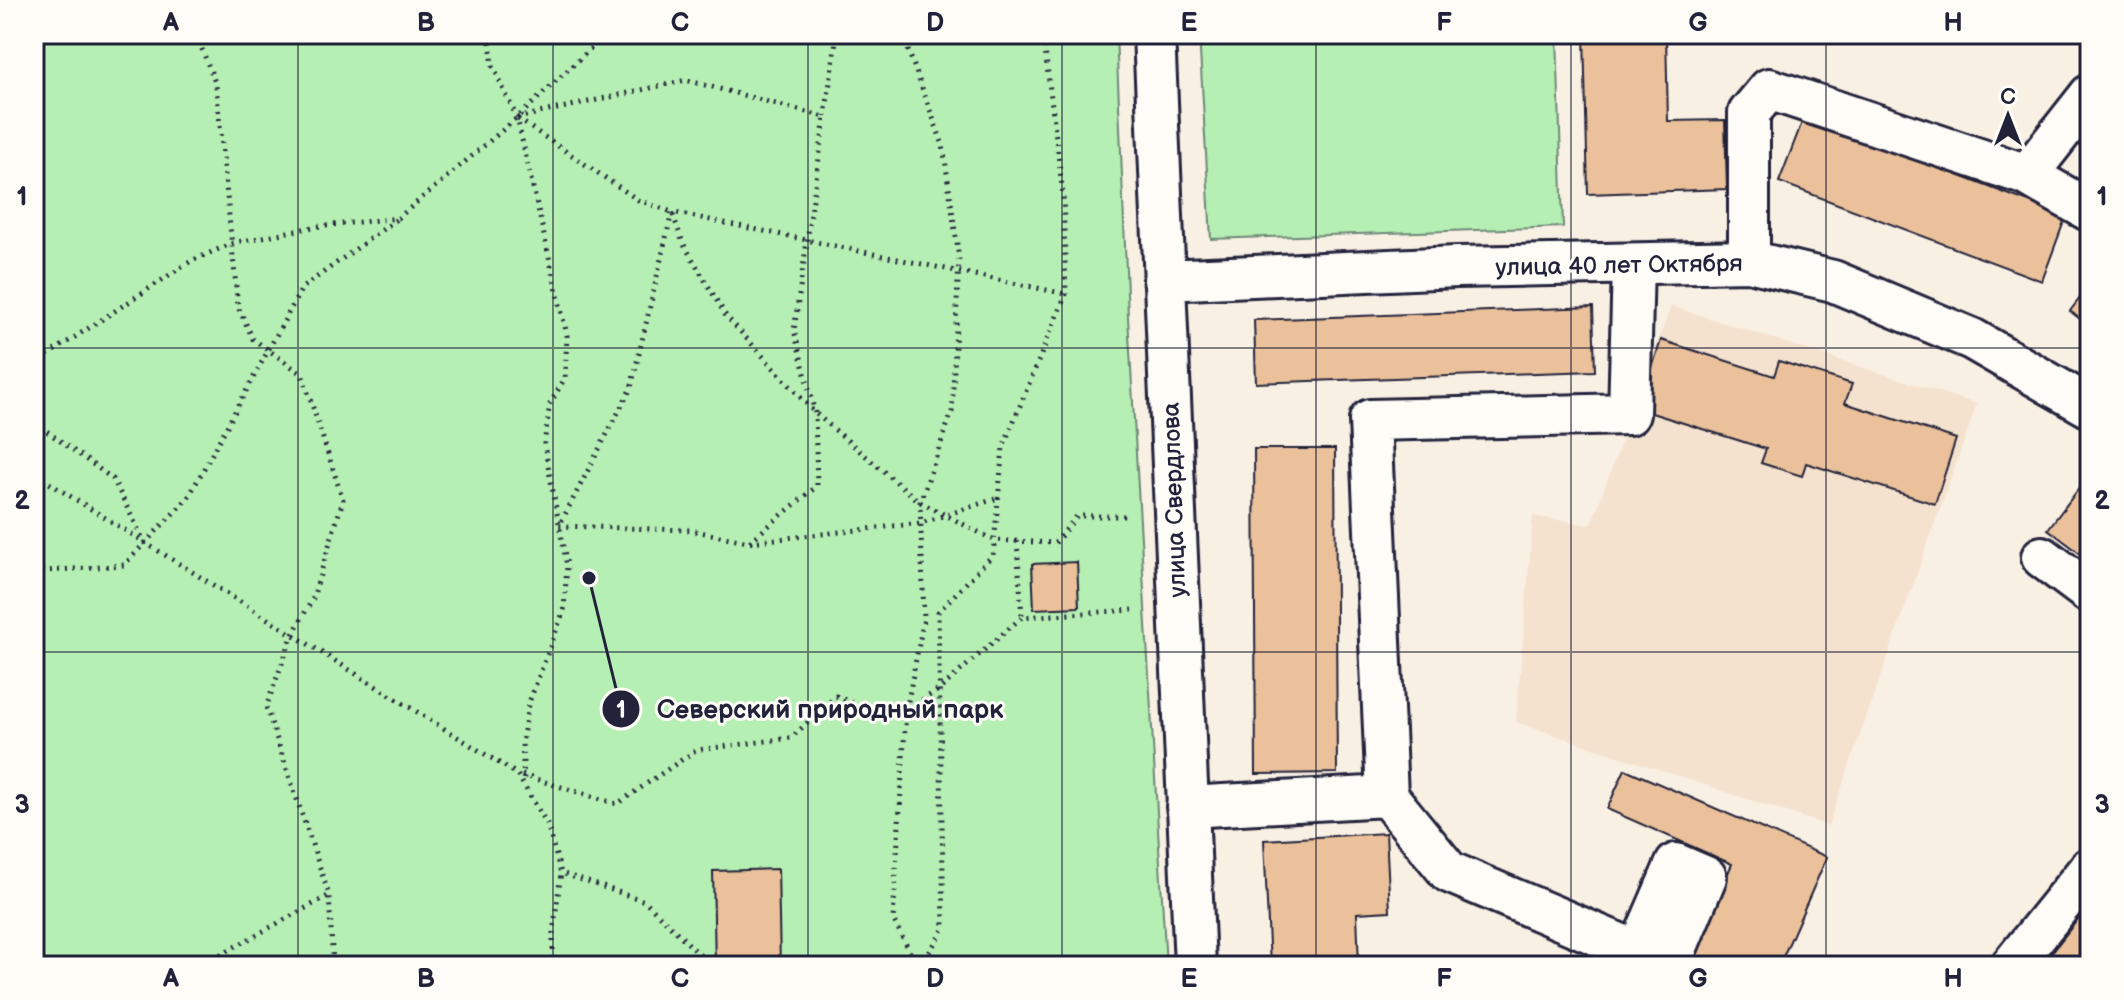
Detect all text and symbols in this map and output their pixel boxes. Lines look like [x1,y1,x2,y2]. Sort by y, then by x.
text: A [162,8,179,39]
text: B [417,8,435,39]
text: C [671,8,689,39]
text: D [926,8,944,39]
text: E [1181,8,1198,39]
text: F [1436,8,1452,39]
text: G [1688,8,1708,39]
text: H [1943,8,1963,39]
north arrow [1968,76,2048,156]
text: С [2000,84,2016,111]
text: 1 [17,182,27,213]
text: 1 [2097,182,2107,213]
street label: улица 40 лет Октября [1495,249,1743,282]
street label: улица Свердлова [1157,402,1192,598]
text: 2 [14,486,30,517]
text: 2 [2094,486,2110,517]
callout: Северский природный парк [601,684,1020,734]
text: Северский природный парк [657,695,1004,726]
text: 1 [616,696,626,725]
text: 3 [14,790,30,821]
text: 3 [2094,790,2110,821]
text: A [162,964,179,995]
text: B [417,964,435,995]
text: C [671,964,689,995]
text: D [926,964,944,995]
text: E [1181,964,1198,995]
text: F [1436,964,1452,995]
text: G [1688,964,1708,995]
text: H [1943,964,1963,995]

